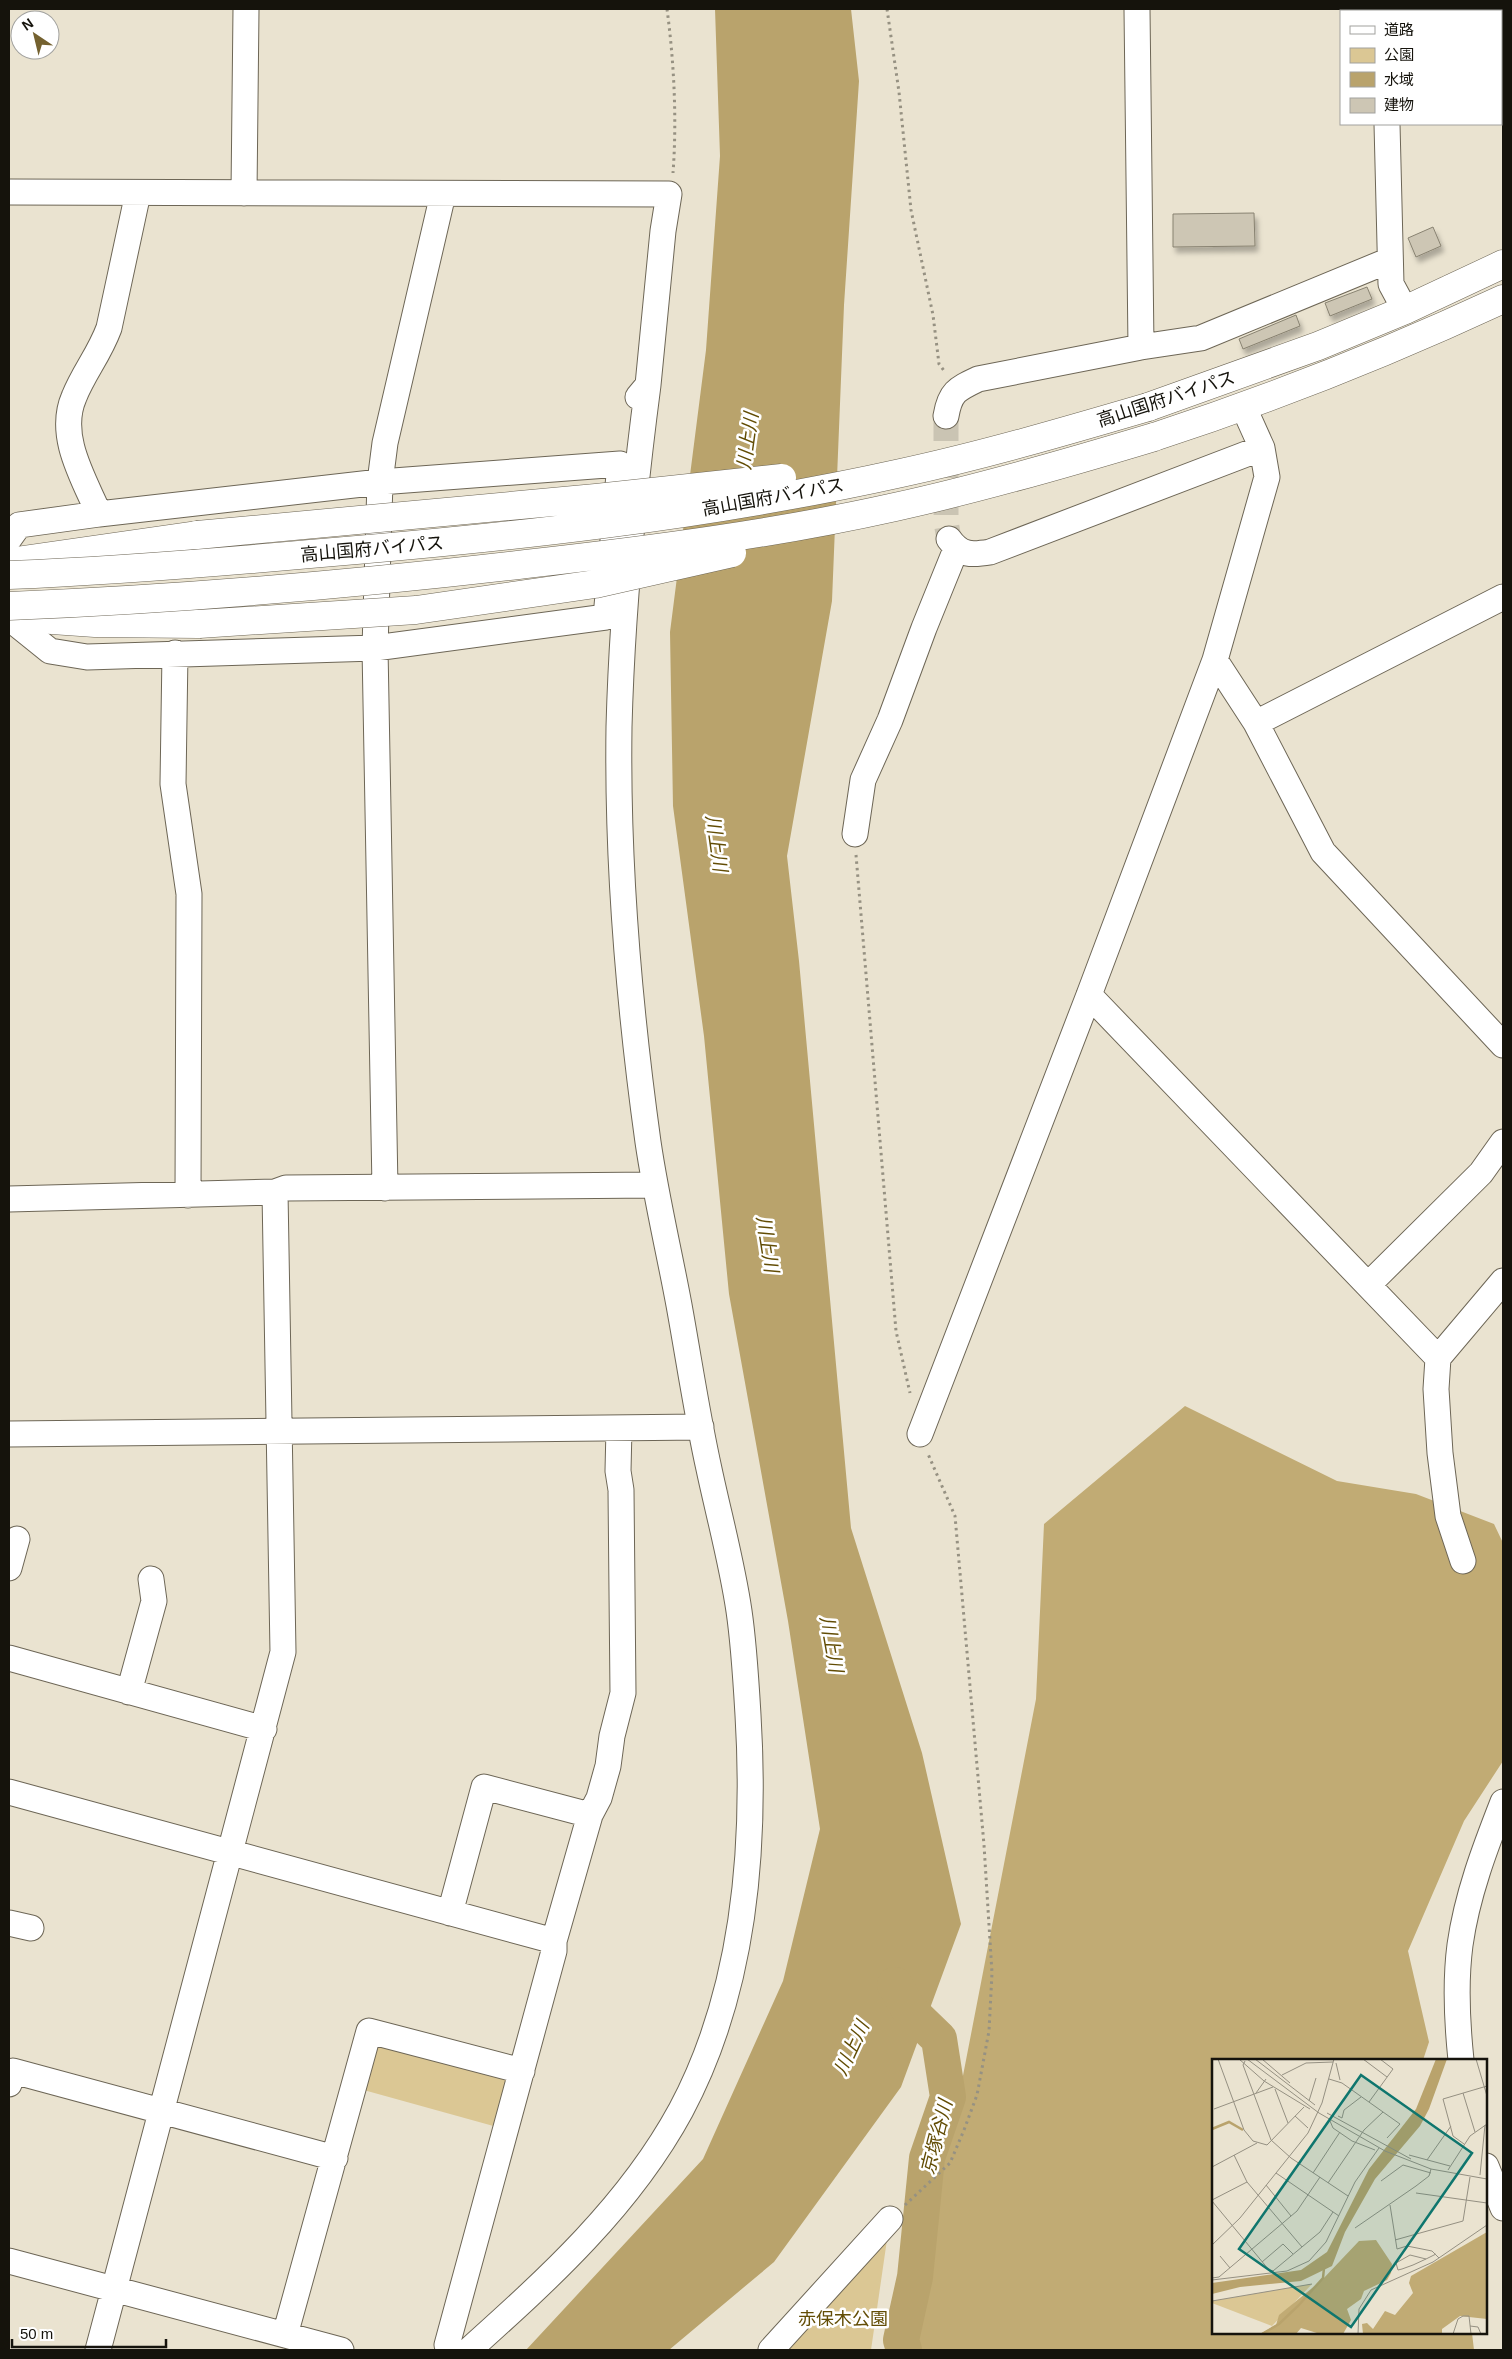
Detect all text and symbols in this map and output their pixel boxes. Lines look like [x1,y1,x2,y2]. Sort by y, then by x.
north arrow [10,10,60,60]
legend [1340,10,1502,125]
text: N [19,15,36,34]
text: 道路 [1384,21,1414,38]
text: 公園 [1384,46,1414,63]
text: 水域 [1384,71,1414,88]
text: 建物 [1384,96,1414,113]
street label: 高山国府バイパス [1095,367,1237,431]
water label: 川上川 [733,409,762,471]
street label: 高山国府バイパス [701,475,845,519]
street label: 高山国府バイパス [300,533,444,565]
water label: 川上川 [702,813,731,875]
water label: 川上川 [753,1214,783,1276]
water label: 川上川 [816,1614,847,1676]
water label: 川上川 [830,2016,874,2078]
inset map [1212,2059,1487,2334]
water label: 京塚谷川 [917,2096,956,2177]
park label: 赤保木公園 [798,2309,888,2329]
scale bar [12,2316,166,2348]
text: 50 m [20,2325,53,2342]

